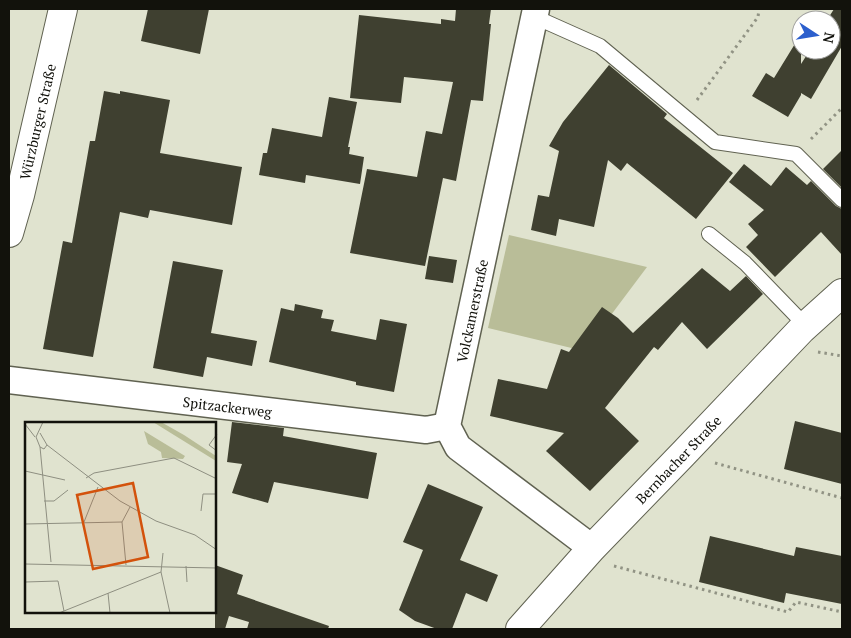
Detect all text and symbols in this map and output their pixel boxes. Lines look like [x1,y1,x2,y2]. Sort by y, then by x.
north arrow [791,10,841,60]
text: N [819,31,840,45]
street label: Würzburger Straße [14,62,60,181]
street label: Volckamerstraße [452,258,492,364]
street label: Spitzackerweg [182,391,274,421]
street label: Bernbacher Straße [631,411,725,507]
inset map [25,422,216,613]

